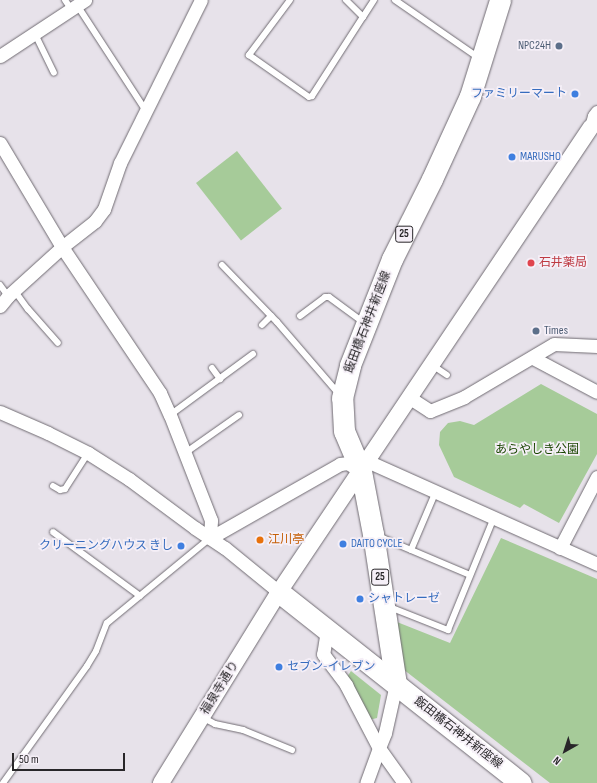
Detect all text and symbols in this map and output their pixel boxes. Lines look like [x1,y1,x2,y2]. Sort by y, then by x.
place label: NPC24H [518,39,551,53]
marker: NPC24H [554,41,564,51]
place label: ファミリーマート [471,87,567,101]
marker: ファミリーマート [570,89,580,99]
place label: MARUSHO [520,150,561,164]
marker: MARUSHO [507,152,517,162]
road number: 25 [395,225,413,243]
place label: 石井薬局 [539,256,587,270]
marker: 石井薬局 [526,258,536,268]
street label: 飯田橋石神井新座線 [342,269,394,375]
place label: Times [544,324,568,338]
marker: Times [531,326,541,336]
park label: あらやしき公園 [495,443,579,457]
place label: 江川亭 [268,533,304,547]
marker: 江川亭 [255,535,265,545]
place label: DAITO CYCLE [351,537,402,551]
place label: クリーニングハウス きし [39,539,173,553]
marker: DAITO CYCLE [338,539,348,549]
marker: クリーニングハウス きし [176,541,186,551]
road number: 25 [371,568,389,586]
place label: シャトレーゼ [368,592,440,606]
marker: シャトレーゼ [355,594,365,604]
street label: 福泉寺通り [198,659,242,717]
place label: セブン-イレブン [287,660,375,674]
marker: セブン-イレブン [274,662,284,672]
street label: 飯田橋石神井新座線 [411,694,505,772]
north arrow [545,731,585,771]
scale bar [14,745,127,771]
text: 50 m [19,752,39,767]
text: N [551,754,564,768]

